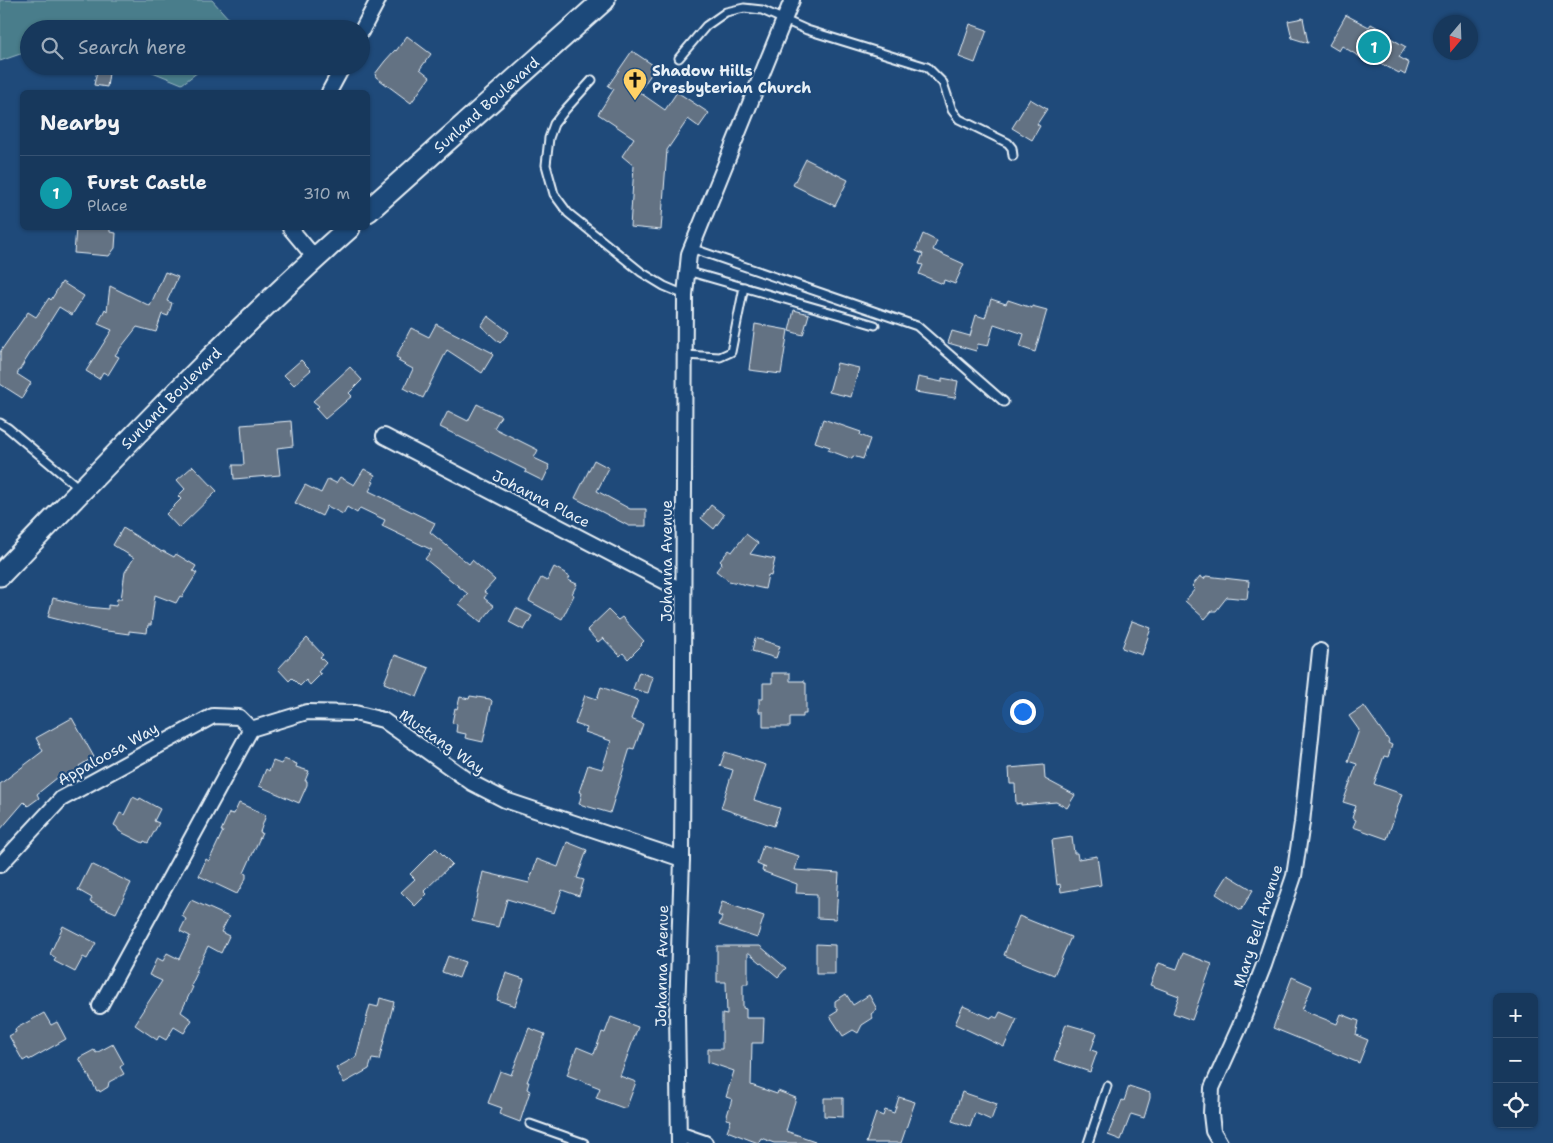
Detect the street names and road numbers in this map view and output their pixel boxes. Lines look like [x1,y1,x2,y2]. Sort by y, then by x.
street label: Sunland Boulevard [429,52,544,158]
street label: Sunland Boulevard [116,343,226,454]
street label: Johanna Place [489,466,593,532]
street label: Johanna Avenue [657,500,677,622]
street label: Mustang Way [395,705,489,779]
street label: Appaloosa Way [54,718,162,790]
street label: Mary Bell Avenue [1229,862,1287,990]
street label: Johanna Avenue [651,905,673,1027]

